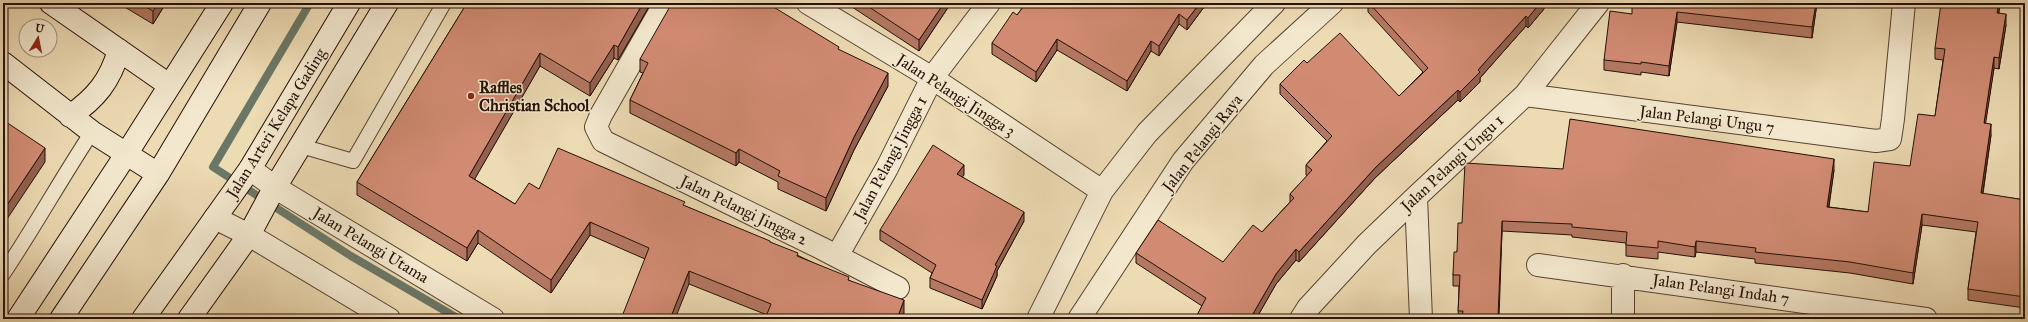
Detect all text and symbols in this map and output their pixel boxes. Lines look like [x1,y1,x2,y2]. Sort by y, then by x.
north arrow [18,18,58,58]
text: U [34,21,45,36]
street label: Jalan Arteri Kelapa Gading [221,44,331,204]
street label: Jalan Pelangi Jingga 3 [891,48,1019,141]
place label: Raffles Christian School [479,78,590,115]
street label: Jalan Pelangi Raya [1157,90,1247,198]
marker: Raffles Christian School [466,91,476,101]
street label: Jalan Pelangi Jingga 1 [848,93,932,225]
street label: Jalan Pelangi Ungu 7 [1636,101,1775,138]
street label: Jalan Pelangi Ungu 1 [1395,111,1508,218]
street label: Jalan Pelangi Jingga 2 [675,170,811,250]
street label: Jalan Pelangi Utama [308,202,432,288]
street label: Jalan Pelangi Indah 7 [1649,270,1790,309]

